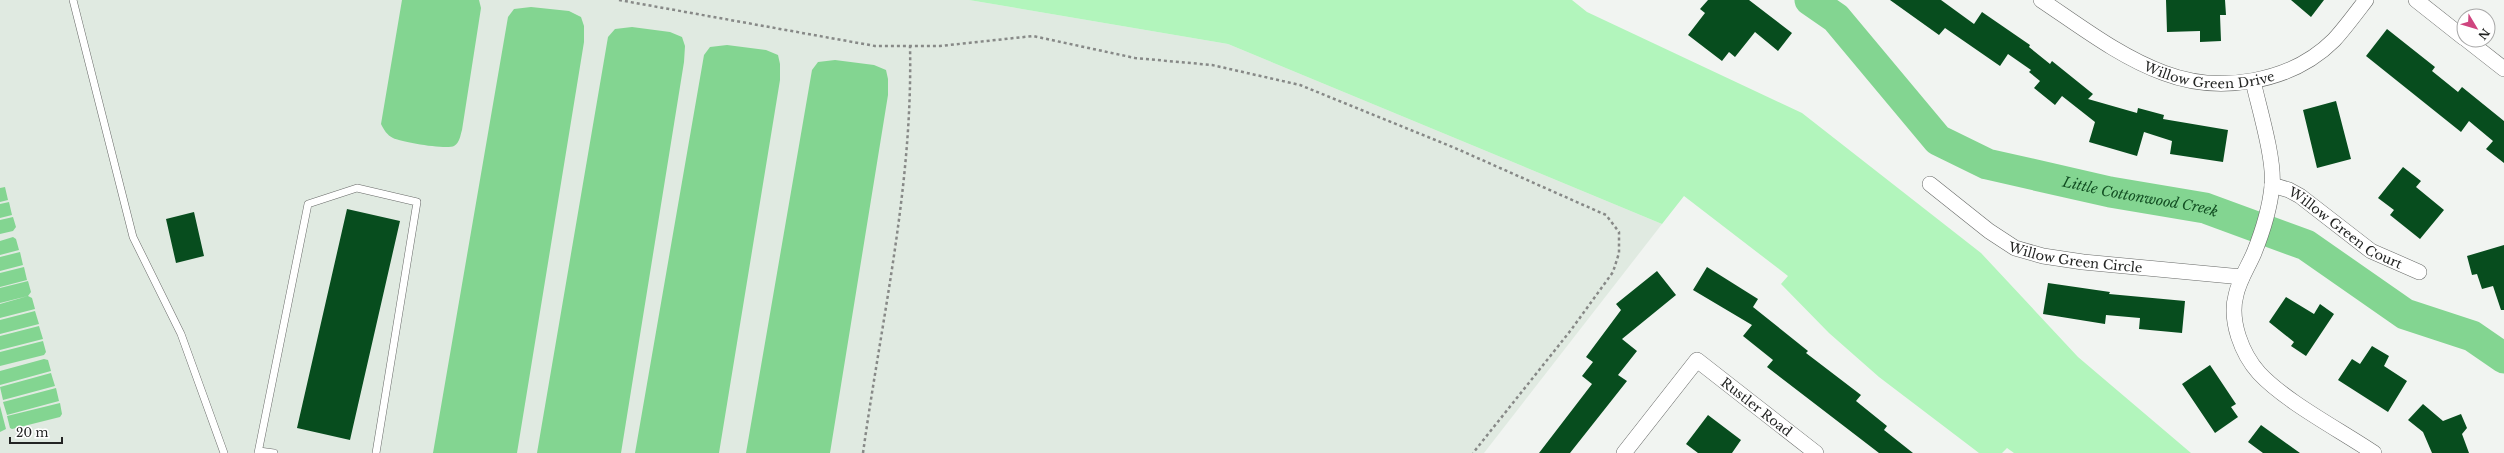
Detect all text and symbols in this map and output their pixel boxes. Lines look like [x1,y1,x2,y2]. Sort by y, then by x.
north arrow [2456,8,2496,48]
text: N [2475,26,2493,43]
street label: Willow Green Drive [2140,57,2277,92]
water label: Little Cottonwood Creek [2060,172,2220,221]
street label: Willow Green Court [2285,183,2405,272]
street label: Willow Green Circle [2006,238,2143,276]
street label: Rustler Road [1718,374,1796,440]
scale bar [10,419,62,445]
text: 20 m [16,425,48,440]

